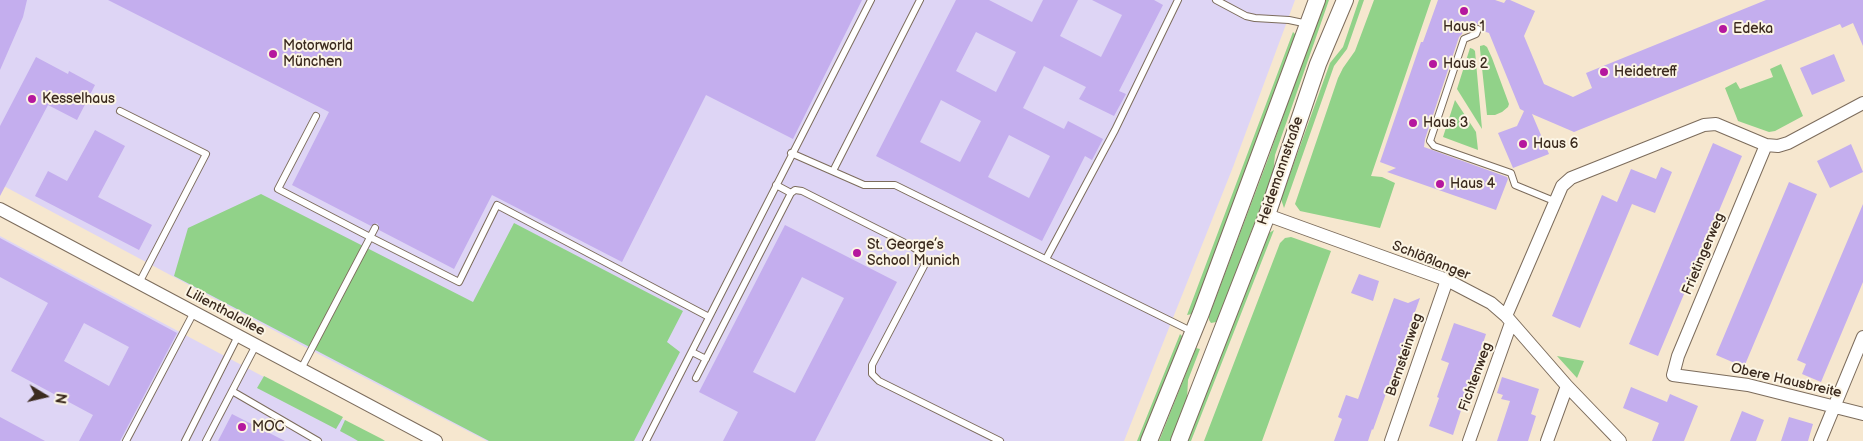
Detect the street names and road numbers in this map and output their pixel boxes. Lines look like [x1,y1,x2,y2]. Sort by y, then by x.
street label: Heidemannstraße [1255,115,1307,227]
street label: Frietingerweg [1679,210,1729,298]
street label: Schlößlanger [1390,238,1472,284]
street label: Lilienthalallee [182,284,268,340]
street label: Bernsteinweg [1383,311,1427,399]
street label: Fichtenweg [1456,340,1496,414]
street label: Obere Hausbreite [1729,360,1843,402]

